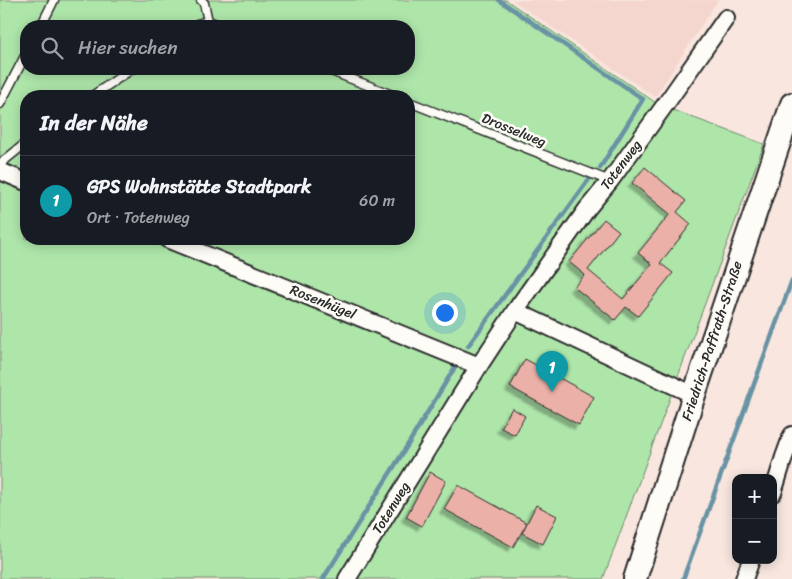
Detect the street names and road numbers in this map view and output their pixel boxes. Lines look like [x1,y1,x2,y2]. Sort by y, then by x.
street label: Drosselweg [478,106,550,154]
street label: Totenweg [594,134,648,196]
street label: Friedrich-Paffrath-Straße [674,258,750,424]
street label: Rosenhügel [286,277,361,327]
street label: Totenweg [365,477,417,539]

